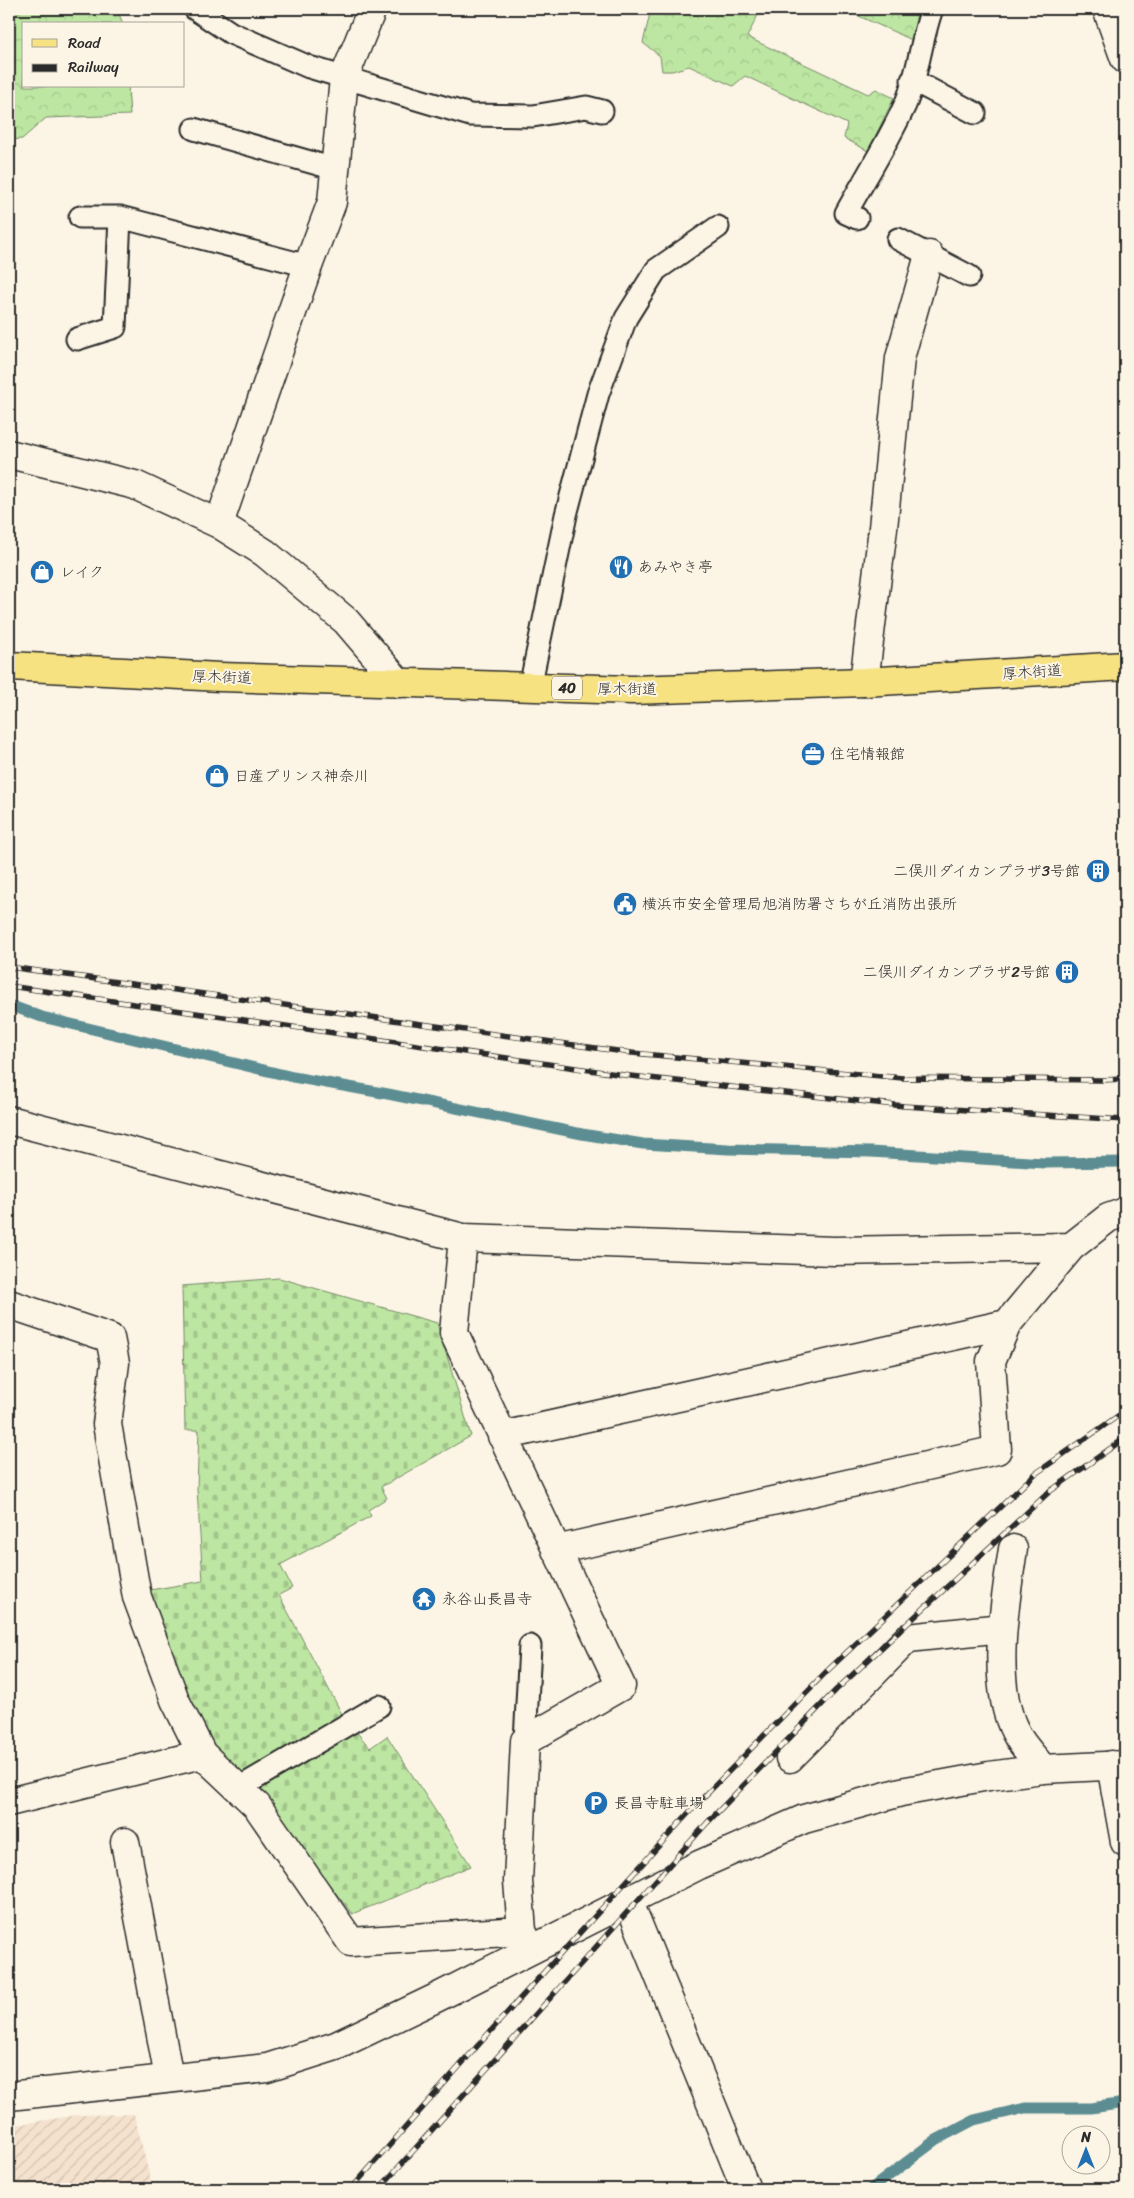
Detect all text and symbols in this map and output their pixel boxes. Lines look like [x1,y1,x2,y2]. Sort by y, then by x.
legend [22,22,185,88]
text: Road [68,30,101,56]
text: Railway [68,54,119,80]
restaurant icon: あみやき亭 [608,554,634,580]
place label: あみやき亭 [638,554,713,580]
shop icon: レイク [29,559,55,585]
place label: レイク [60,559,104,585]
street label: 厚木街道 [1001,657,1063,687]
street label: 厚木街道 [192,663,252,691]
road number: 40 [552,676,582,700]
street label: 厚木街道 [597,676,657,702]
office icon: 住宅情報館 [800,741,826,767]
place label: 住宅情報館 [830,741,905,767]
shop icon: 日産プリンス神奈川 [204,763,230,789]
place label: 日産プリンス神奈川 [234,763,369,789]
place label: 二俣川ダイカンプラザ3号館 [893,858,1080,884]
building icon: 二俣川ダイカンプラザ3号館 [1085,858,1111,884]
public building icon: 横浜市安全管理局旭消防署さちが丘消防出張所 [612,891,638,917]
place label: 横浜市安全管理局旭消防署さちが丘消防出張所 [642,891,957,917]
place label: 二俣川ダイカンプラザ2号館 [863,959,1050,985]
building icon: 二俣川ダイカンプラザ2号館 [1054,959,1080,985]
temple icon: 永谷山長昌寺 [411,1586,437,1612]
place label: 永谷山長昌寺 [442,1586,532,1612]
parking icon: 長昌寺駐車場 [583,1790,609,1816]
place label: 長昌寺駐車場 [614,1790,704,1816]
text: N [1080,2125,1091,2150]
north arrow [1062,2126,1112,2176]

